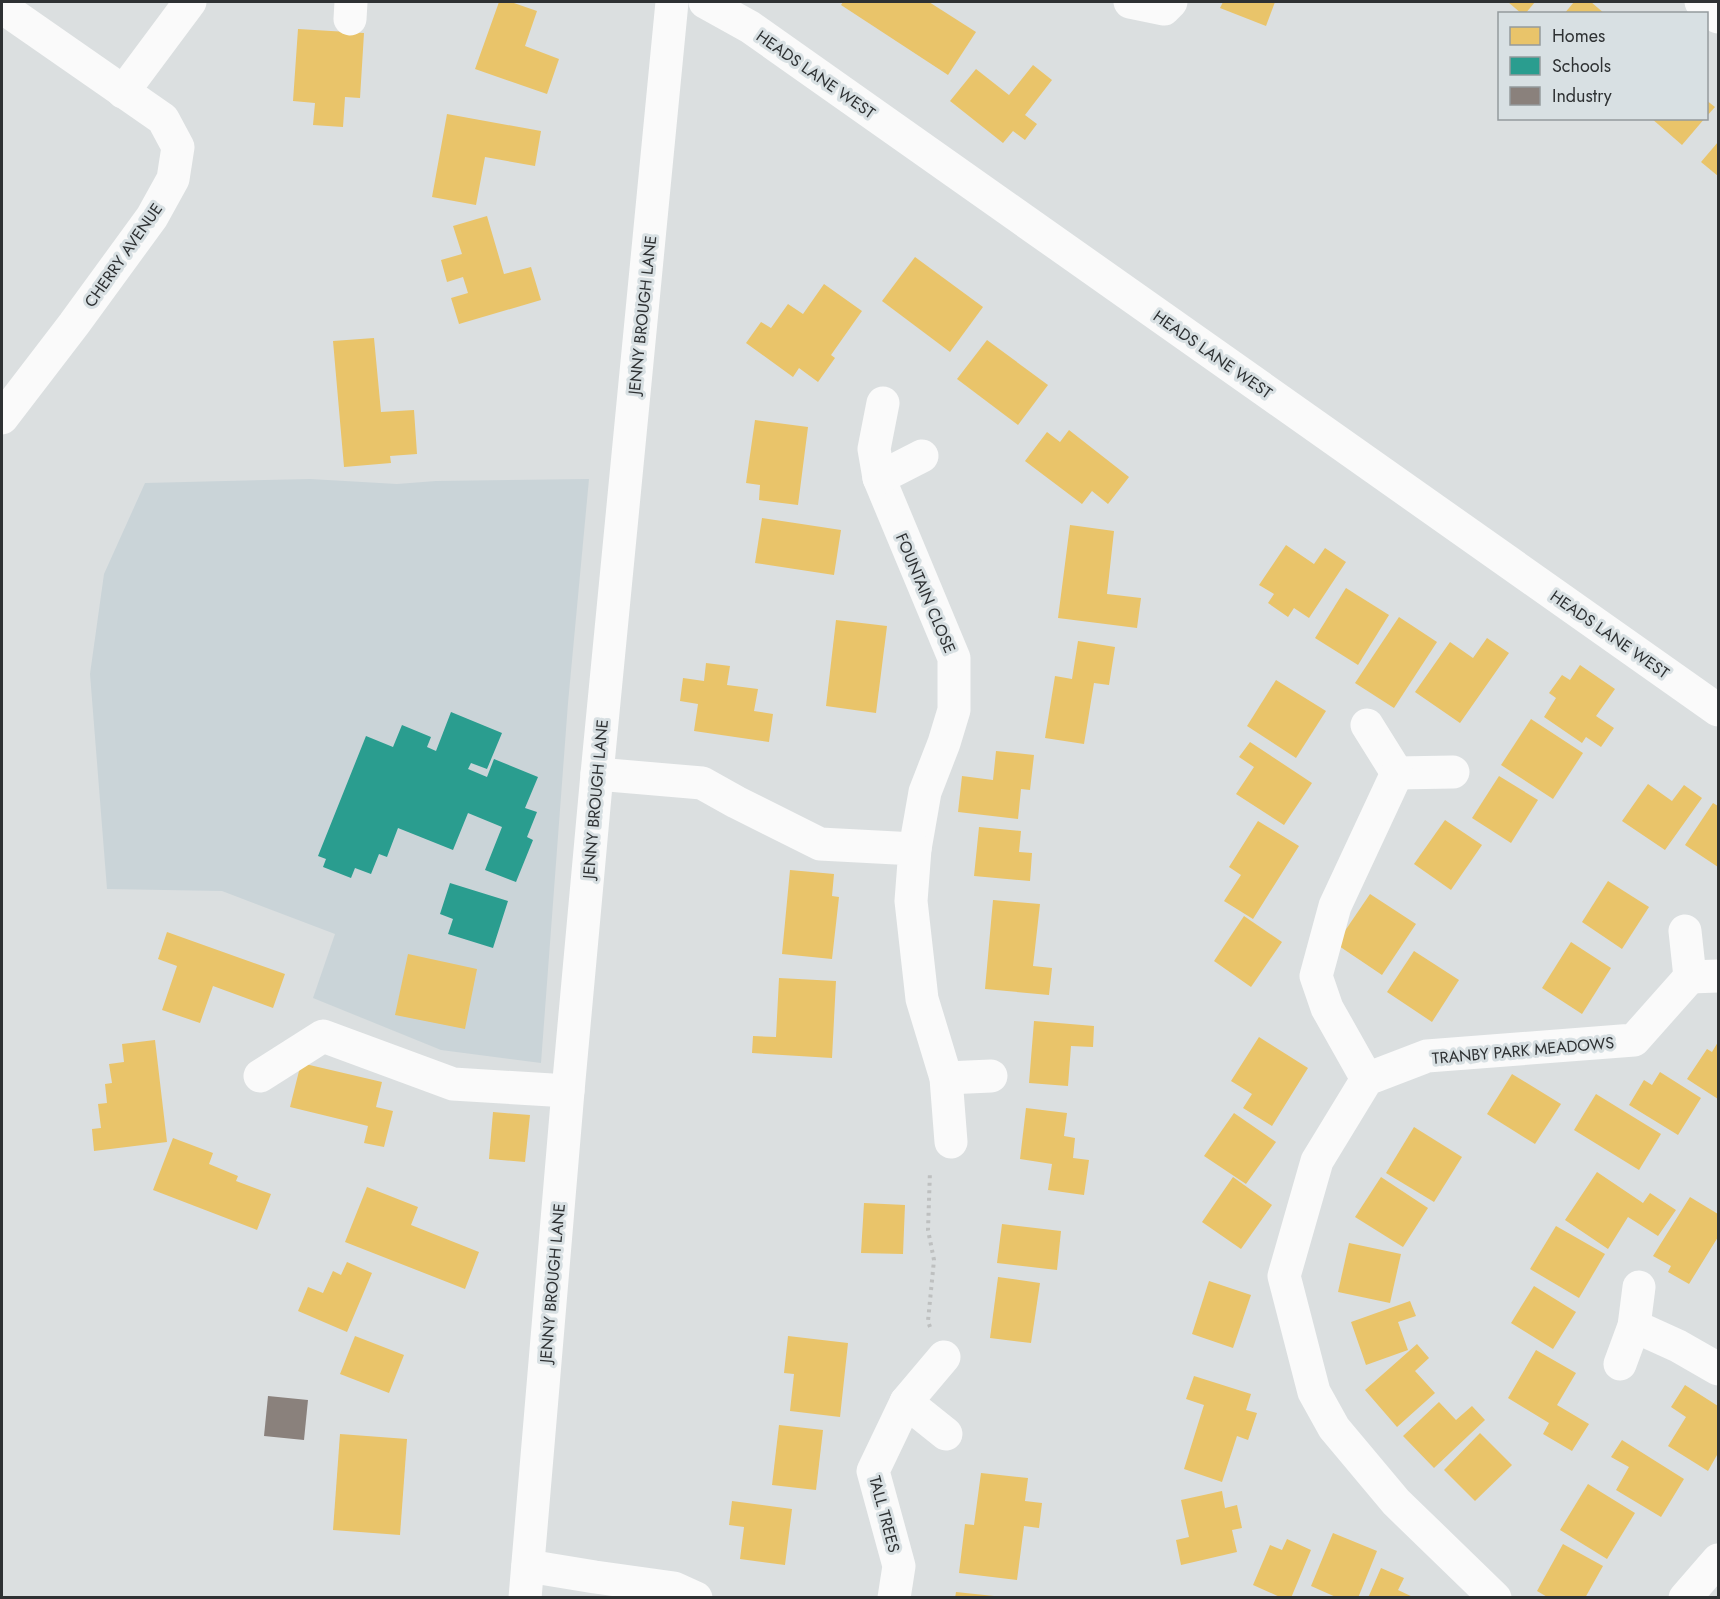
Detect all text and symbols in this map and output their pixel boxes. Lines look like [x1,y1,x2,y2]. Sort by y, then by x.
legend [1498,12,1708,120]
text: Homes [1552,23,1605,49]
street label: HEADS LANE WEST [752,25,880,124]
text: Schools [1552,53,1611,79]
text: Industry [1552,83,1612,109]
street label: CHERRY AVENUE [79,199,168,312]
street label: JENNY BROUGH LANE [622,234,662,398]
street label: HEADS LANE WEST [1149,305,1277,404]
street label: FOUNTAIN CLOSE [890,530,961,657]
street label: HEADS LANE WEST [1546,585,1674,684]
street label: JENNY BROUGH LANE [577,718,614,882]
street label: TRANBY PARK MEADOWS [1431,1031,1615,1070]
street label: JENNY BROUGH LANE [534,1202,571,1366]
street label: TALL TREES [863,1473,906,1555]

